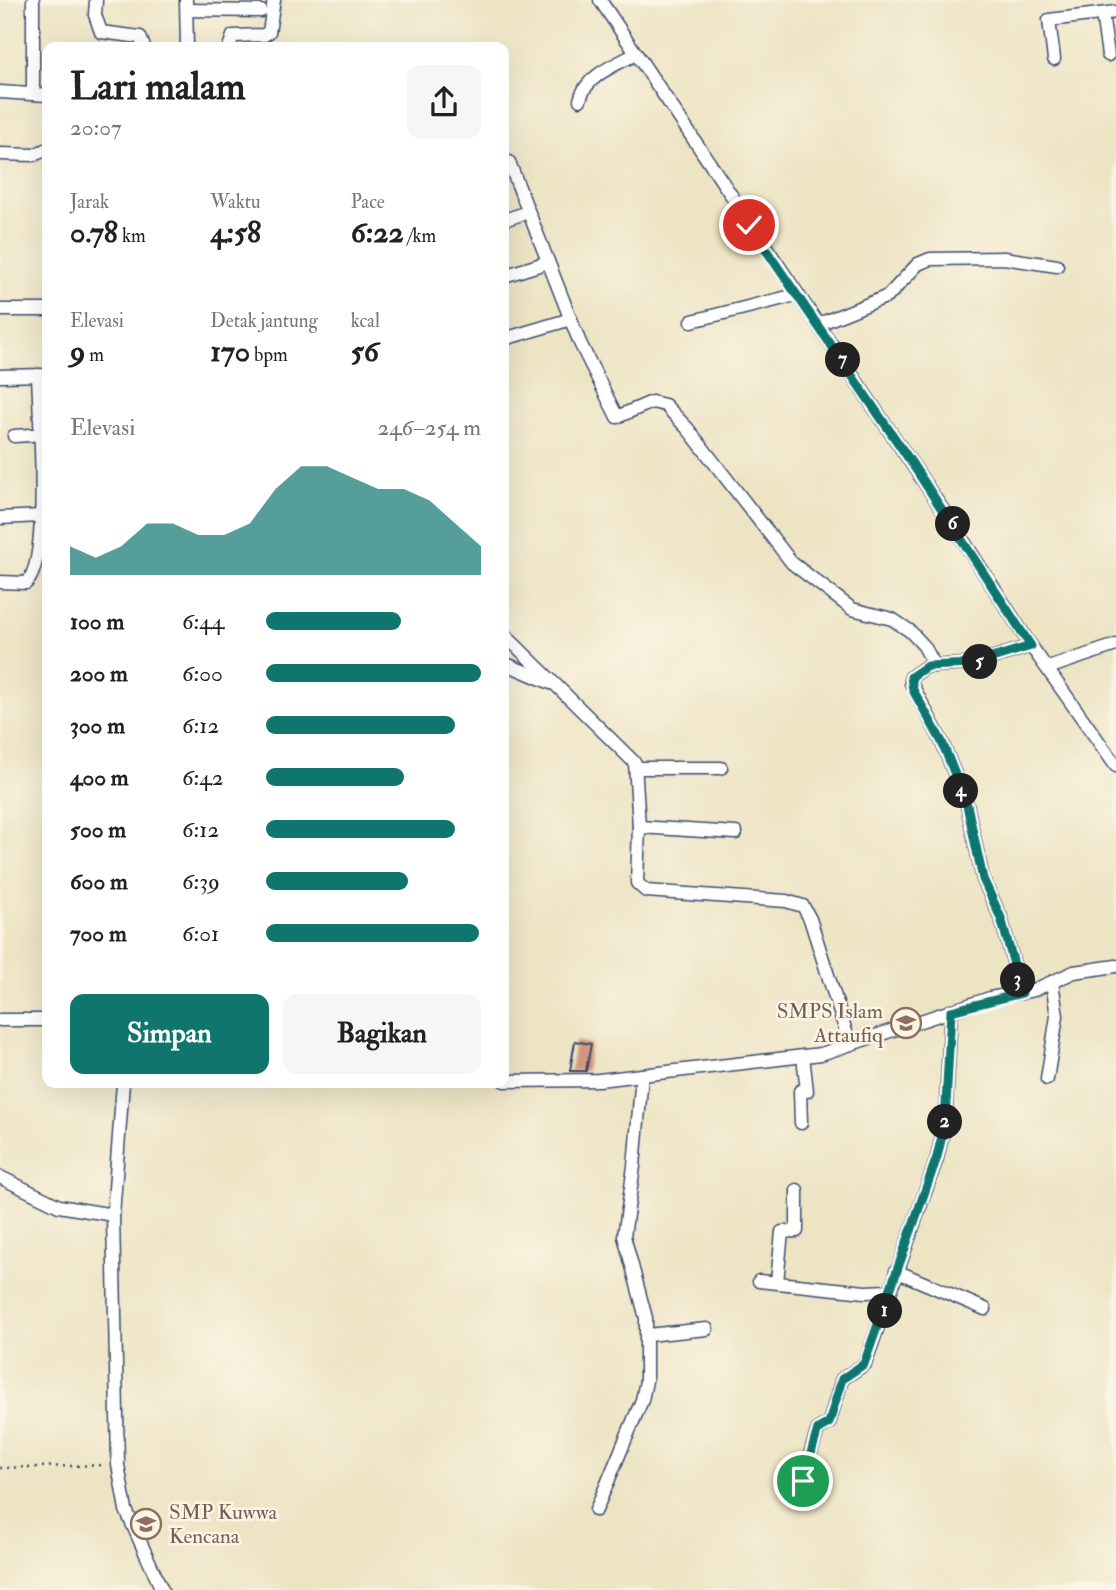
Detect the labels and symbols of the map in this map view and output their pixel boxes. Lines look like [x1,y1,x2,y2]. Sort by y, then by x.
pin [719,195,779,255]
pin: 7 [826,342,860,378]
pin: 6 [936,506,970,542]
pin: 5 [962,644,998,680]
pin: 4 [944,774,978,808]
pin: 3 [1000,962,1036,998]
place label: SMPS Islam Attaufiq [777,998,883,1049]
school or university icon: SMPS Islam Attaufiq [889,1006,923,1040]
pin: 2 [928,1104,962,1140]
pin: 1 [868,1294,903,1328]
pin [773,1451,833,1511]
place label: SMP Kuwwa Kencana [169,1499,278,1550]
school or university icon: SMP Kuwwa Kencana [129,1507,163,1541]

